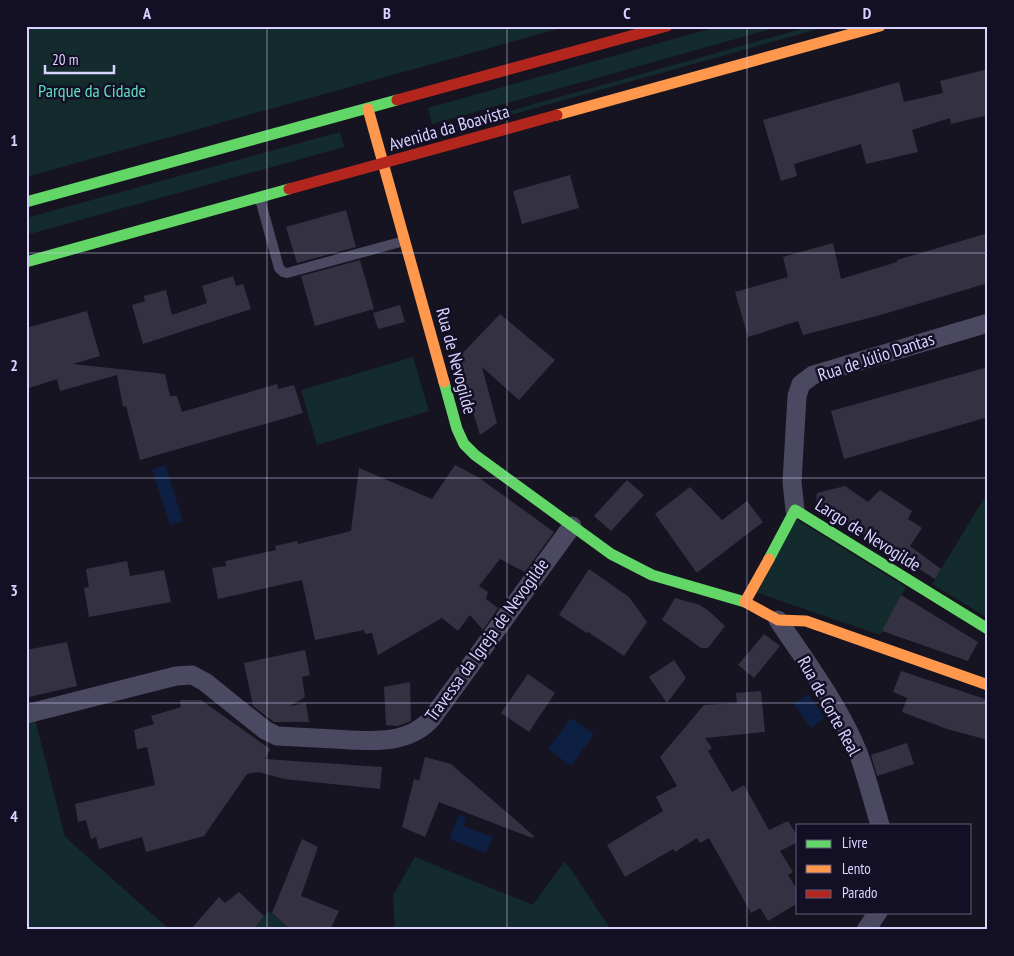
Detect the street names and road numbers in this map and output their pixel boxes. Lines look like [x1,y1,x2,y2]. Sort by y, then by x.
street label: Avenida da Boavista [386,99,512,156]
street label: Rua de Nevogilde [431,305,482,417]
street label: Rua de Júlio Dantas [815,327,937,386]
street label: Largo de Nevogilde [811,493,925,576]
street label: Travessa da Igreja de Nevogilde [420,554,554,726]
street label: Rua de Corte Real [793,652,867,760]

